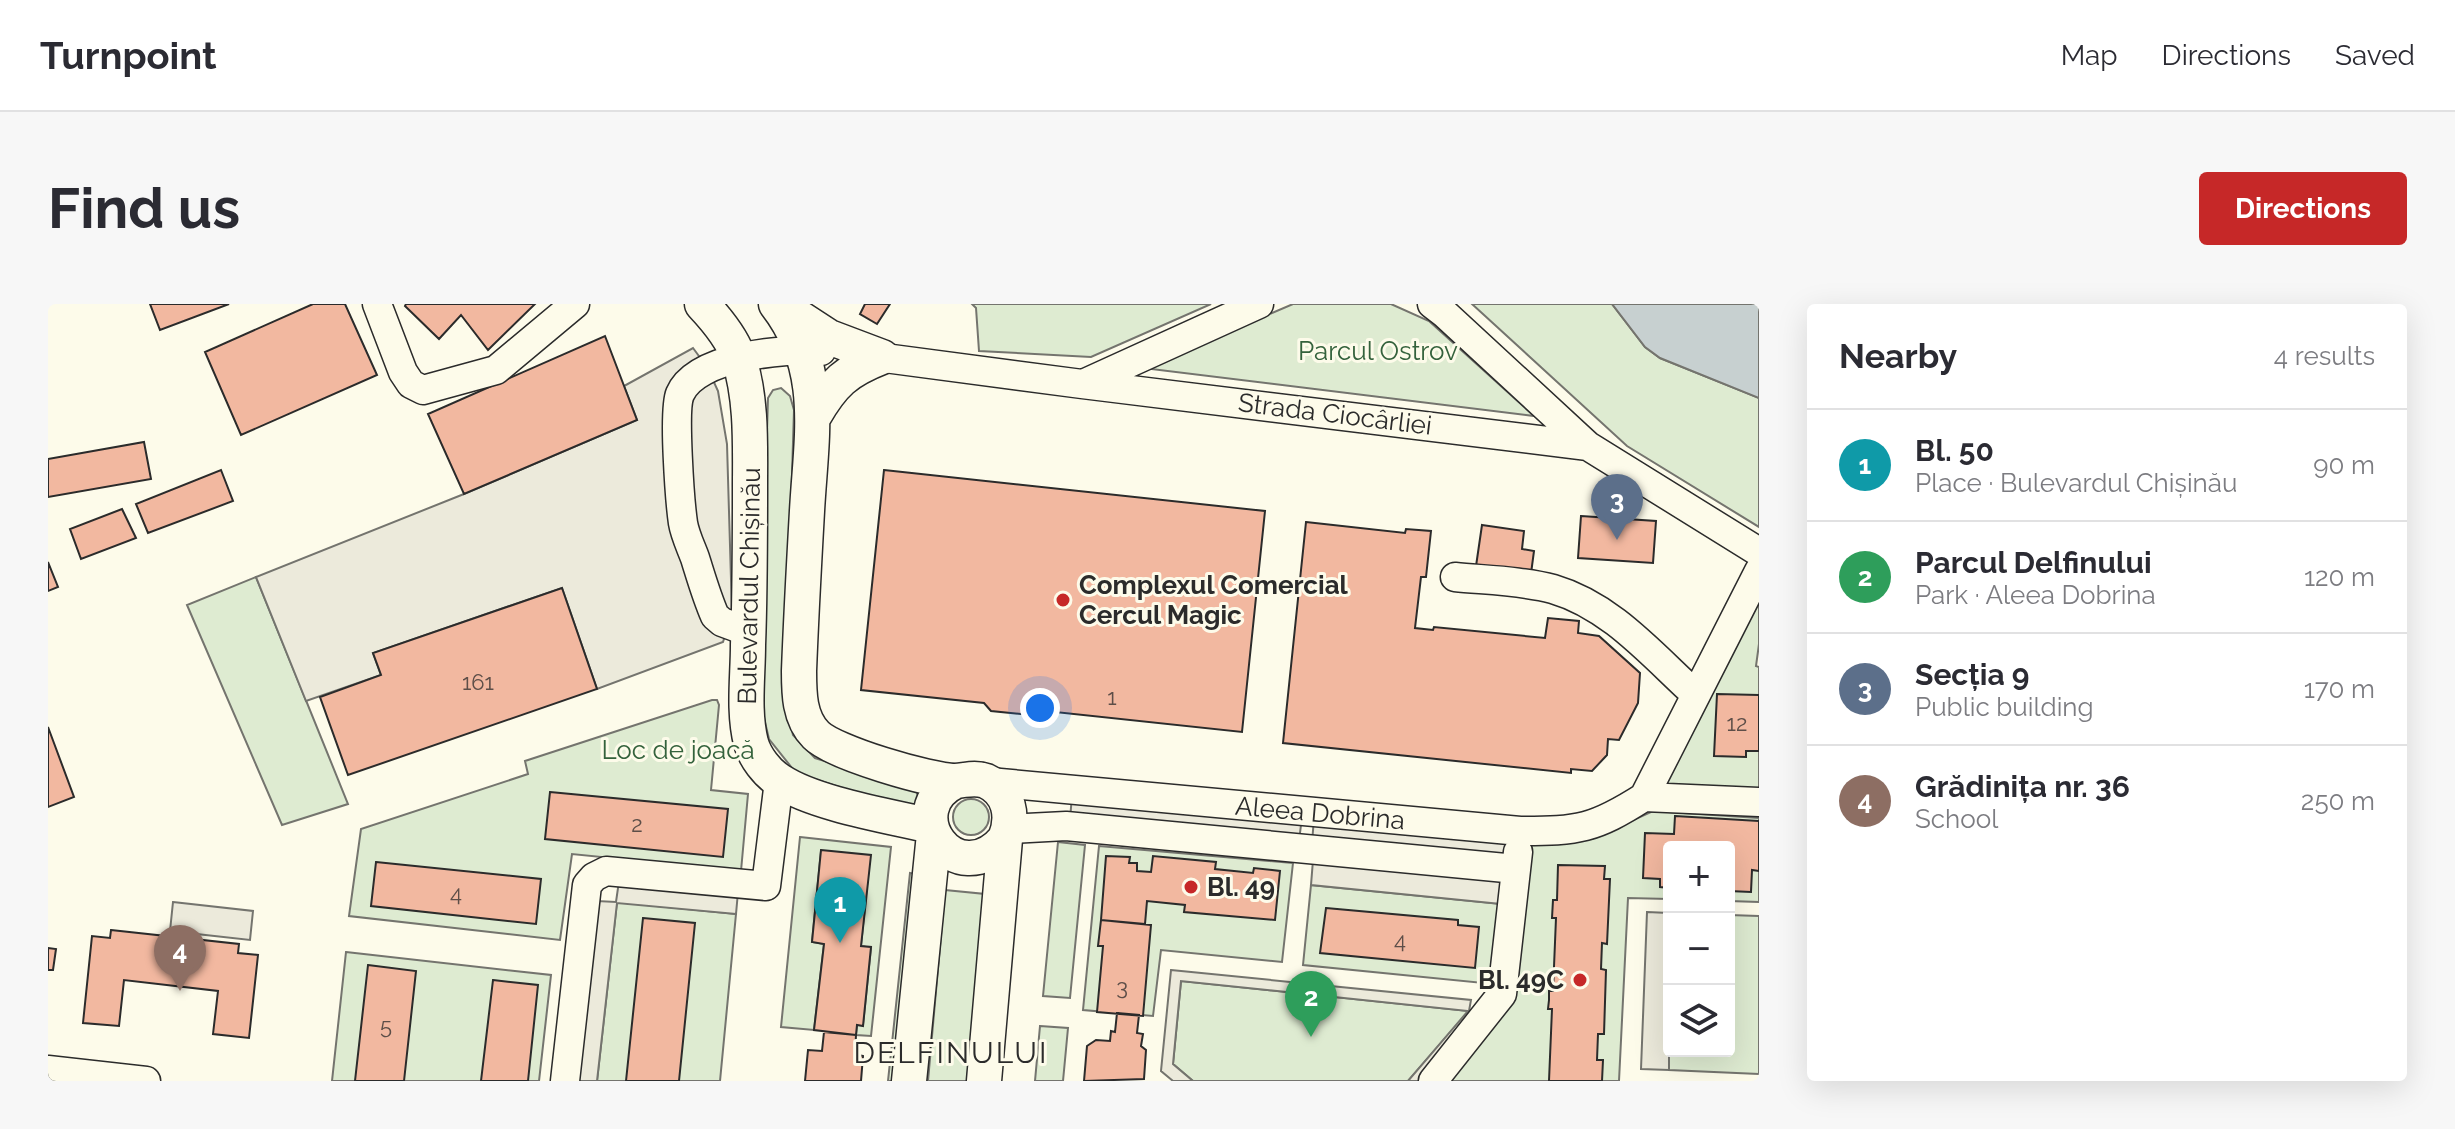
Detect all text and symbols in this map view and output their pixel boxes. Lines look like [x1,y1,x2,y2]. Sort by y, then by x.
text: Turnpoint [40,33,217,78]
text: Map [2061,39,2118,72]
text: Directions [2162,39,2291,72]
text: Saved [2335,39,2415,72]
button: Directions [2199,172,2407,245]
text: Find us [48,175,240,241]
park label: Parcul Ostrov [1298,336,1458,366]
text: Nearby [1839,336,1957,376]
text: 4 results [2274,341,2375,371]
street label: Strada Ciocârliei [1237,387,1433,441]
text: Bl. 50 [1915,433,1994,468]
text: 1 [1859,450,1871,480]
text: 90 m [2313,450,2375,480]
street label: Bulevardul Chișinău [732,467,766,705]
text: Place · Bulevardul Chișinău [1915,468,2237,498]
pin: 3 [1591,474,1643,540]
text: Parcul Delfinului [1915,545,2152,580]
text: 2 [1858,562,1872,592]
text: 120 m [2304,562,2375,592]
place label: Complexul Comercial Cercul Magic [1079,570,1349,630]
text: Park · Aleea Dobrina [1915,580,2156,610]
marker: Complexul Comercial Cercul Magic [1054,591,1072,609]
text: Secția 9 [1915,657,2030,692]
house number: 161 [462,669,494,695]
text: 3 [1858,674,1872,704]
text: 170 m [2304,674,2375,704]
house number: 1 [1107,684,1117,710]
your location [1020,688,1060,728]
text: Public building [1915,692,2094,722]
house number: 12 [1727,710,1747,736]
park label: Loc de joacă [601,735,755,765]
text: Grădinița nr. 36 [1915,769,2130,804]
text: 4 [1858,786,1872,816]
text: 250 m [2301,786,2375,816]
street label: Aleea Dobrina [1234,791,1406,835]
text: School [1915,804,1998,834]
house number: 2 [631,811,643,837]
map controls [1663,841,1735,1057]
button: + [1663,841,1735,913]
place label: Bl. 49 [1207,872,1275,902]
pin: 1 [814,877,866,943]
marker: Bl. 49 [1182,878,1200,896]
house number: 4 [450,880,462,906]
button: − [1663,913,1735,985]
pin: 4 [154,925,206,991]
house number: 4 [1394,927,1406,953]
place label: Bl. 49C [1478,965,1564,995]
pin: 2 [1285,971,1337,1037]
marker: Bl. 49C [1571,971,1589,989]
house number: 3 [1116,974,1128,1000]
button: layers [1663,985,1735,1057]
house number: 5 [380,1013,392,1039]
district label: DELFINULUI [854,1035,1048,1070]

